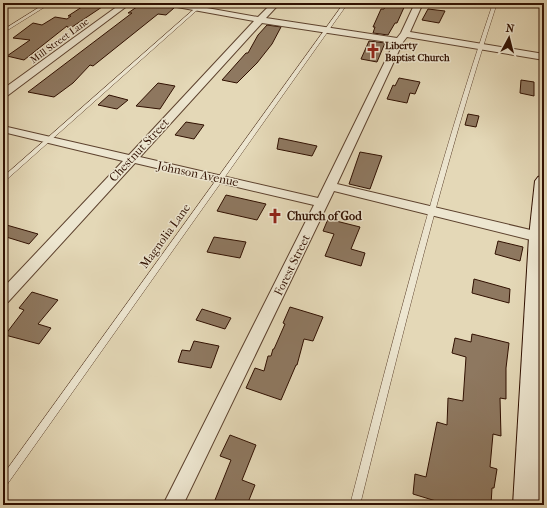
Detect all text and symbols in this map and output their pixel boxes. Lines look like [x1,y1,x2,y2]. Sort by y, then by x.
street label: Mill Street Lane [28,15,91,66]
north arrow [489,18,529,58]
text: N [505,22,516,36]
place label: Liberty Baptist Church [385,40,450,64]
church icon: Liberty Baptist Church [364,42,382,60]
street label: Chestnut Street [106,115,172,185]
street label: Johnson Avenue [155,158,240,189]
street label: Magnolia Lane [137,201,193,271]
church icon: Church of God [266,207,284,225]
place label: Church of God [287,209,362,223]
street label: Forest Street [271,231,313,298]

